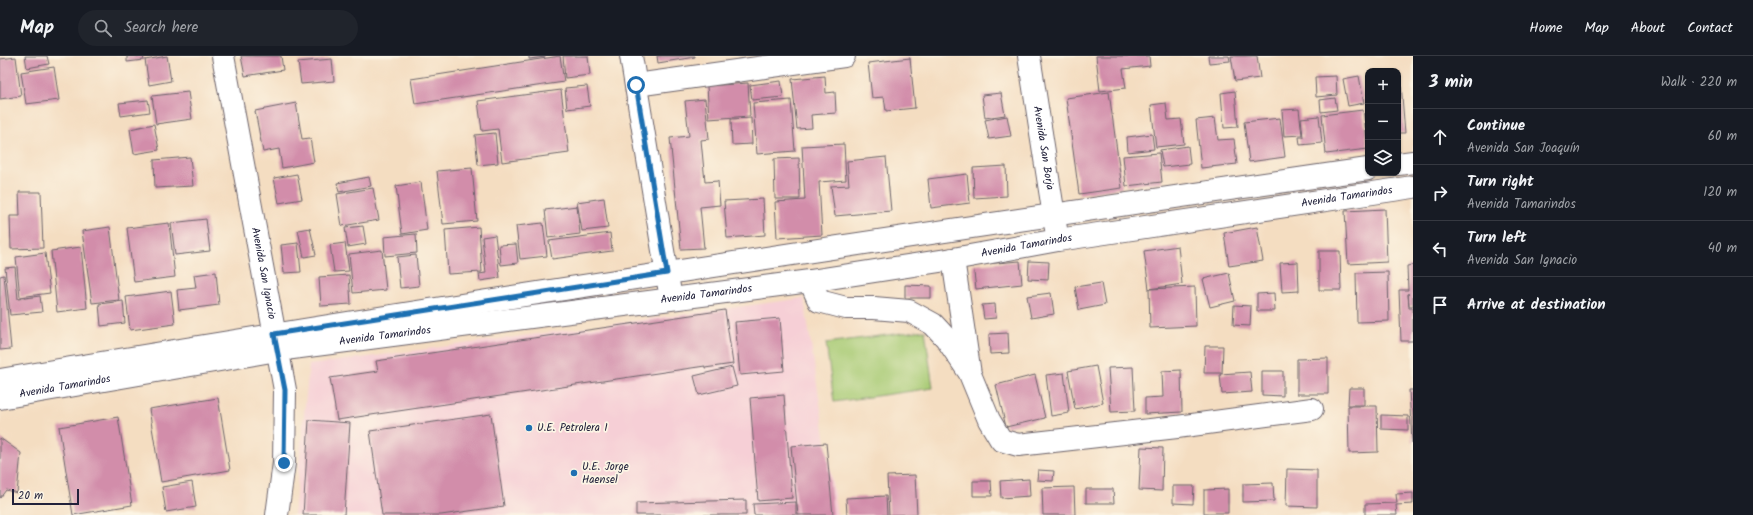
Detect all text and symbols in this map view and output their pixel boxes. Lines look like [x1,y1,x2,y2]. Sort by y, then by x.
search box [78,10,358,46]
text: Map [20,13,54,43]
text: Search here [124,16,198,40]
icon: search [92,17,114,39]
text: Home [1529,17,1563,39]
text: Map [1585,17,1609,39]
text: About [1631,17,1665,39]
text: Contact [1687,17,1733,39]
map controls [1365,68,1401,176]
button: + [1365,68,1401,104]
text: 3 min [1429,69,1473,96]
text: Walk · 220 m [1661,72,1737,93]
route start [627,76,645,94]
button: − [1365,104,1401,140]
street label: Avenida San Borja [1028,105,1059,191]
text: Continue [1467,114,1525,138]
icon: ahead [1429,126,1451,148]
text: 60 m [1708,126,1737,147]
text: Avenida San Joaquín [1467,138,1580,159]
button: layers [1365,140,1401,176]
text: Turn right [1467,170,1534,194]
street label: Avenida Tamarindos [1300,181,1394,213]
icon: right [1429,182,1451,204]
text: 120 m [1703,182,1737,203]
text: Avenida Tamarindos [1467,194,1576,215]
street label: Avenida San Ignacio [246,226,281,321]
text: Turn left [1467,226,1527,250]
street label: Avenida Tamarindos [980,229,1074,263]
icon: left [1429,238,1451,260]
text: 40 m [1708,238,1737,259]
text: Avenida San Ignacio [1467,250,1577,271]
street label: Avenida Tamarindos [659,280,753,309]
text: Arrive at destination [1467,293,1606,317]
icon: arrive [1429,294,1451,316]
street label: Avenida Tamarindos [338,321,432,351]
street label: Avenida Tamarindos [18,370,112,403]
place label: U.E. Petrolera I [537,419,608,437]
marker: U.E. Petrolera I [524,423,534,433]
route end [275,454,293,472]
place label: U.E. Jorge Haensel [582,458,629,489]
marker: U.E. Jorge Haensel [569,468,579,478]
scale bar [12,487,79,506]
text: 20 m [18,487,43,505]

